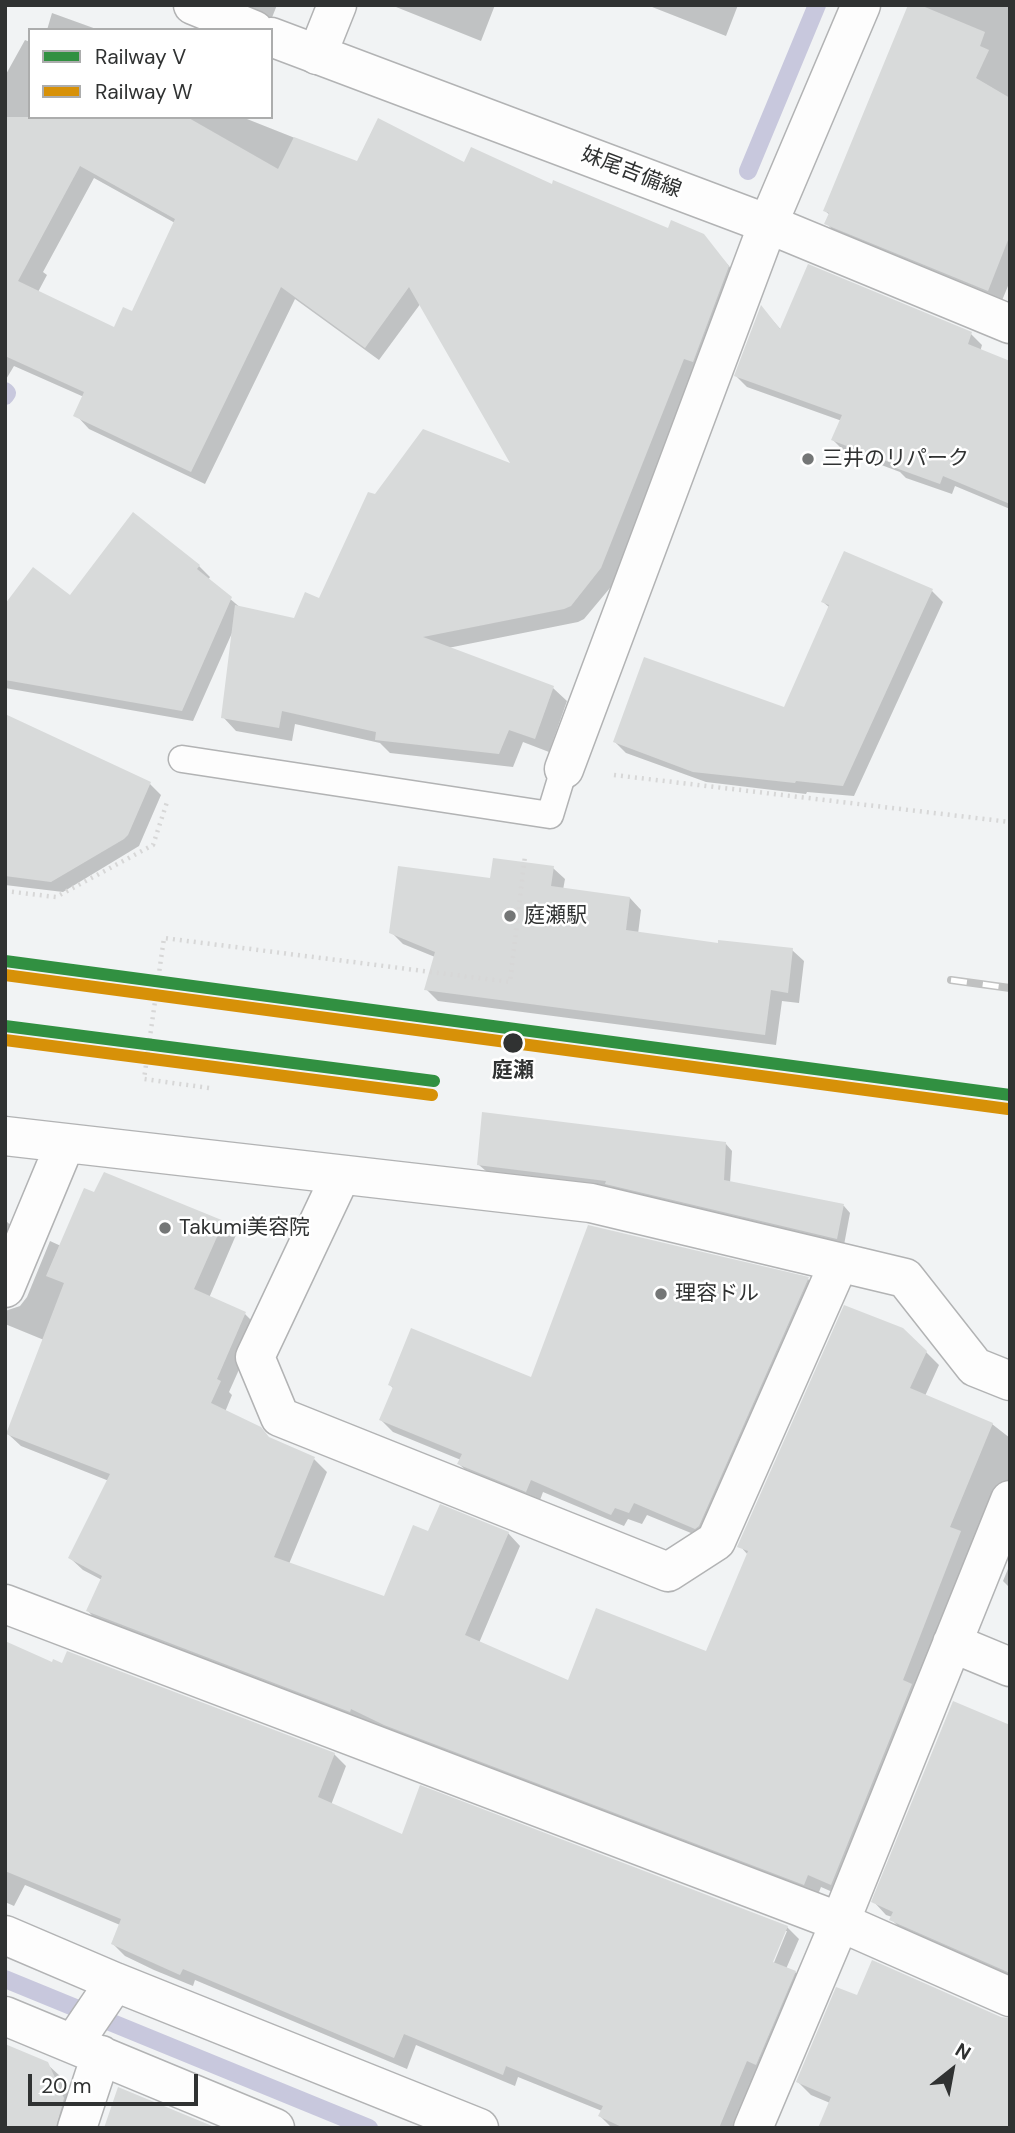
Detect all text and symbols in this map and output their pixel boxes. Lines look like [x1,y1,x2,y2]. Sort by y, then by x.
legend [28,28,273,119]
text: Railway V [95,43,186,71]
text: Railway W [95,78,193,106]
street label: 妹尾吉備線 [577,142,685,204]
place label: 三井のリパーク [822,446,969,472]
marker: 三井のリパーク [800,451,816,467]
place label: 庭瀬駅 [524,903,587,929]
marker: 庭瀬駅 [502,908,518,924]
marker: 庭瀬 [501,1031,525,1055]
place label: 庭瀬 [492,1058,534,1084]
place label: Takumi美容院 [179,1215,310,1241]
marker: Takumi美容院 [157,1220,173,1236]
place label: 理容ドル [675,1281,759,1307]
marker: 理容ドル [653,1286,669,1302]
north arrow [917,2035,987,2105]
text: N [951,2037,975,2066]
scale bar [32,2060,201,2104]
text: 20 m [41,2072,92,2100]

